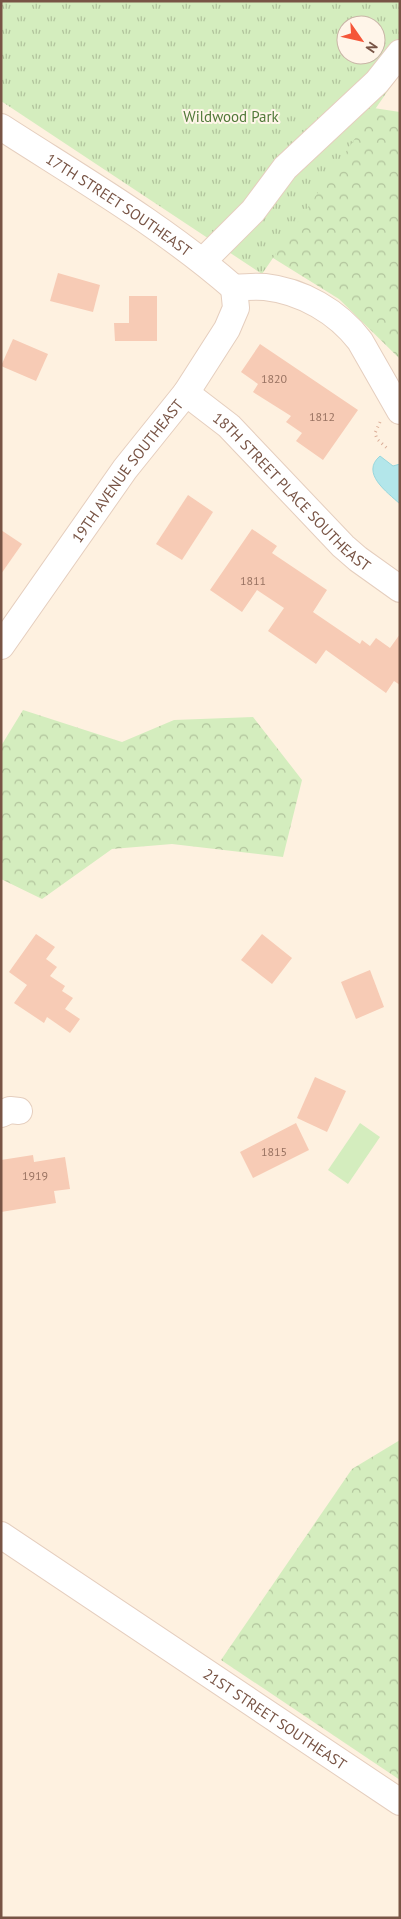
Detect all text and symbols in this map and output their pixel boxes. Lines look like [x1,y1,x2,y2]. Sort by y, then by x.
north arrow [336,15,386,65]
text: N [362,38,382,56]
park label: Wildwood Park [183,107,280,126]
street label: 17TH STREET SOUTHEAST [43,149,196,260]
house number: 1820 [261,371,288,386]
street label: 19TH AVENUE SOUTHEAST [67,395,187,546]
street label: 18TH STREET PLACE SOUTHEAST [209,408,375,575]
house number: 1812 [309,409,335,424]
house number: 1811 [240,573,266,588]
house number: 1815 [261,1144,287,1159]
house number: 1919 [22,1168,48,1183]
street label: 21ST STREET SOUTHEAST [200,1664,351,1774]

